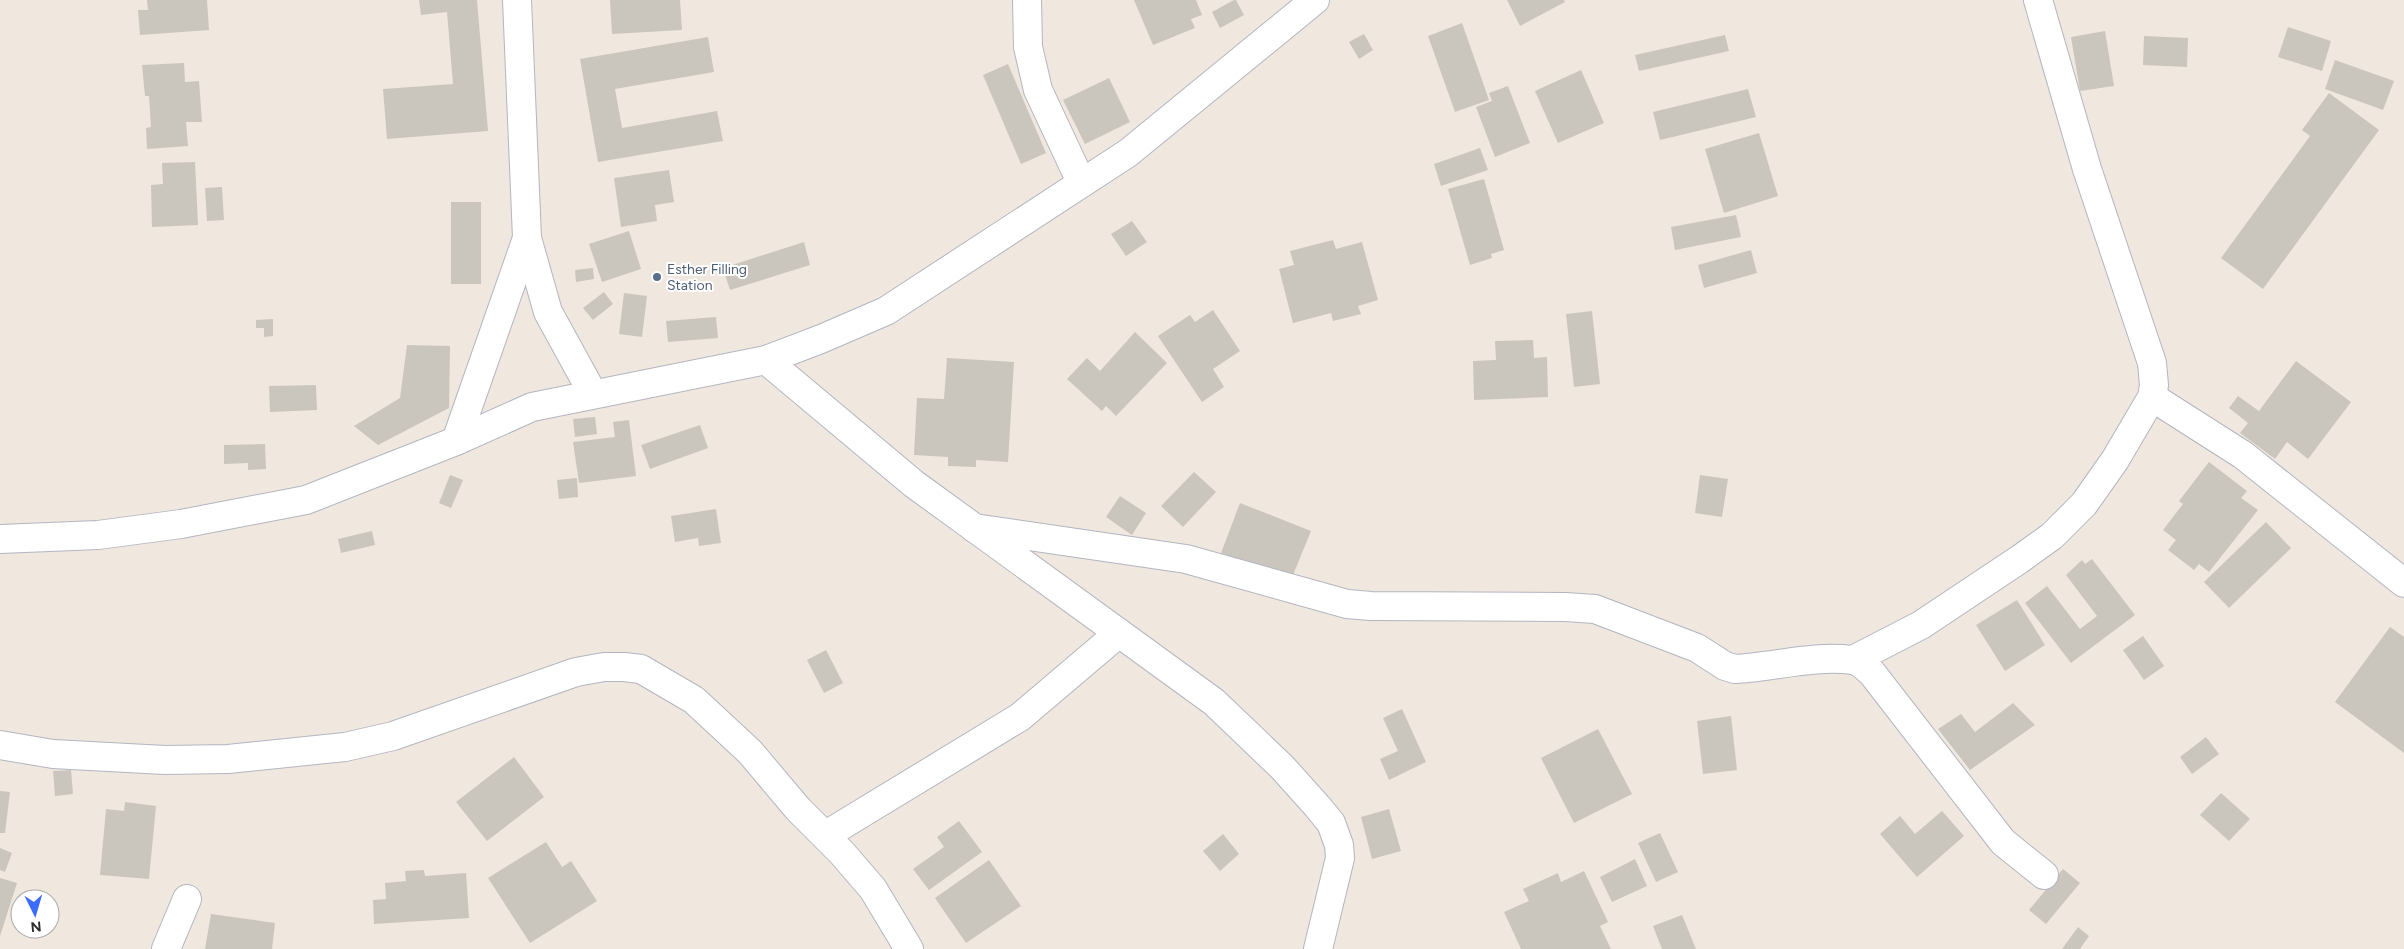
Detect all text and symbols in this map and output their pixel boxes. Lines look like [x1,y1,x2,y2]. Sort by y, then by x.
place label: Esther Filling Station [667,261,747,294]
marker: Esther Filling Station [651,271,663,283]
north arrow [10,889,60,939]
text: N [30,918,42,935]

